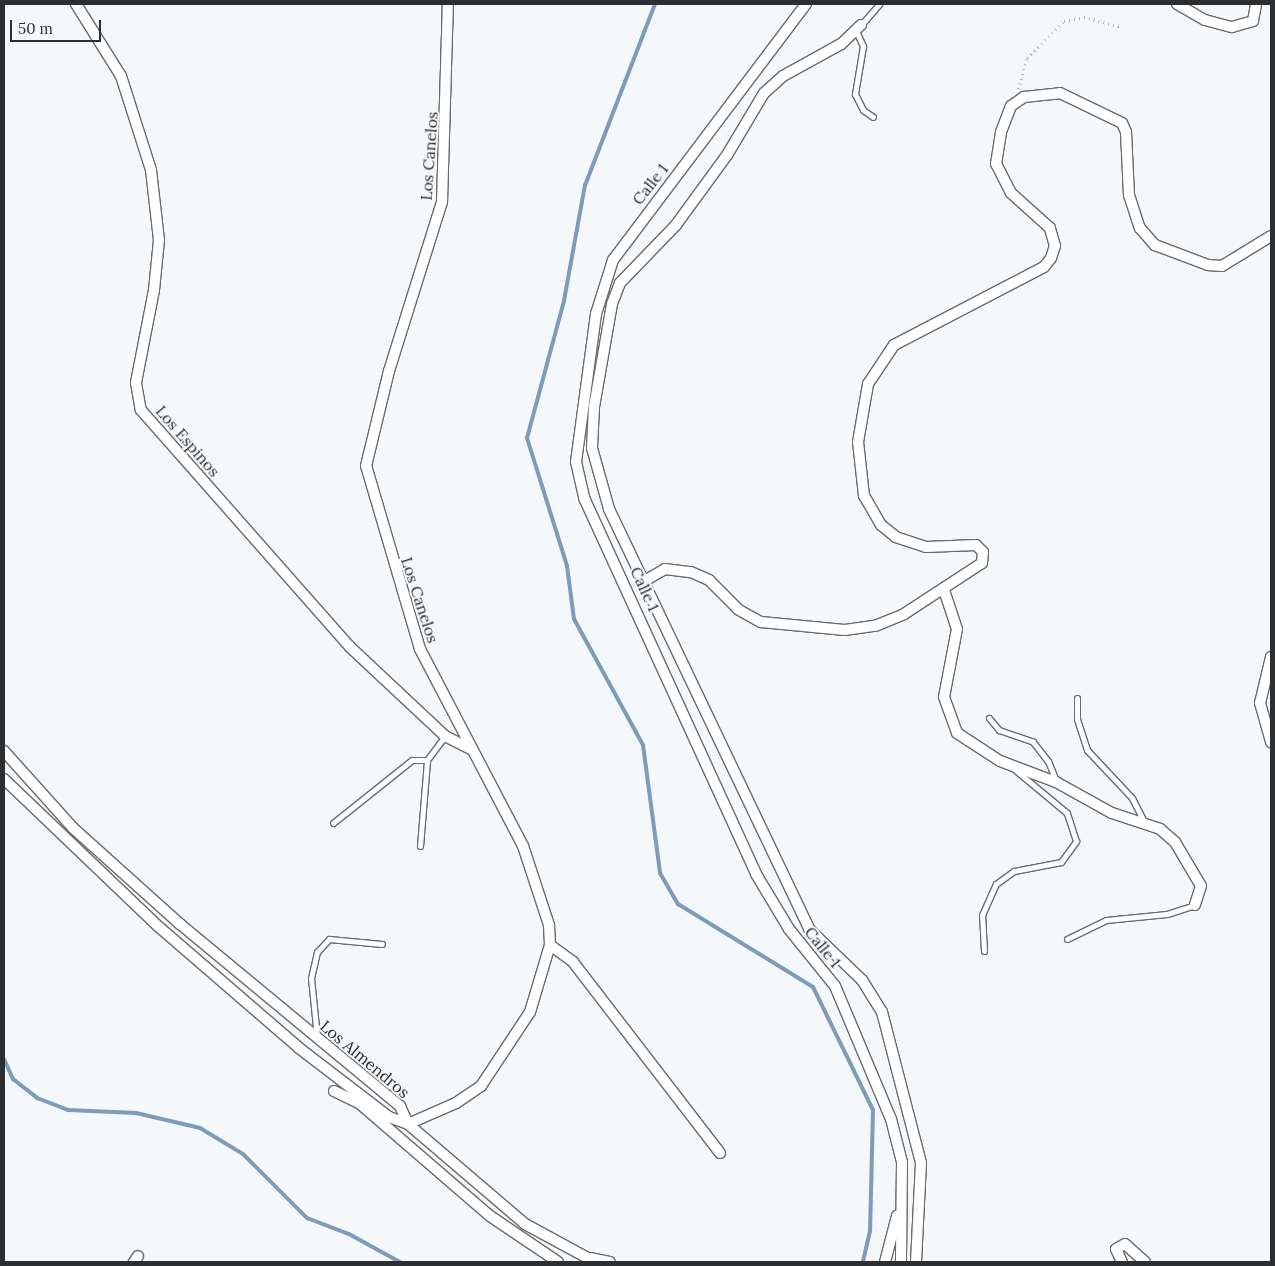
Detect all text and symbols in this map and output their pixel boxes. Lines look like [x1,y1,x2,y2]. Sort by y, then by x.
scale bar [12,10,104,42]
text: 50 m [18,19,53,38]
street label: Los Canelos [416,111,442,201]
street label: Calle 1 [628,160,672,208]
street label: Los Espinos [152,401,224,481]
street label: Los Canelos [397,555,443,645]
street label: Calle 1 [626,564,664,614]
street label: Calle 1 [801,923,845,971]
street label: Los Almendros [317,1016,413,1102]

